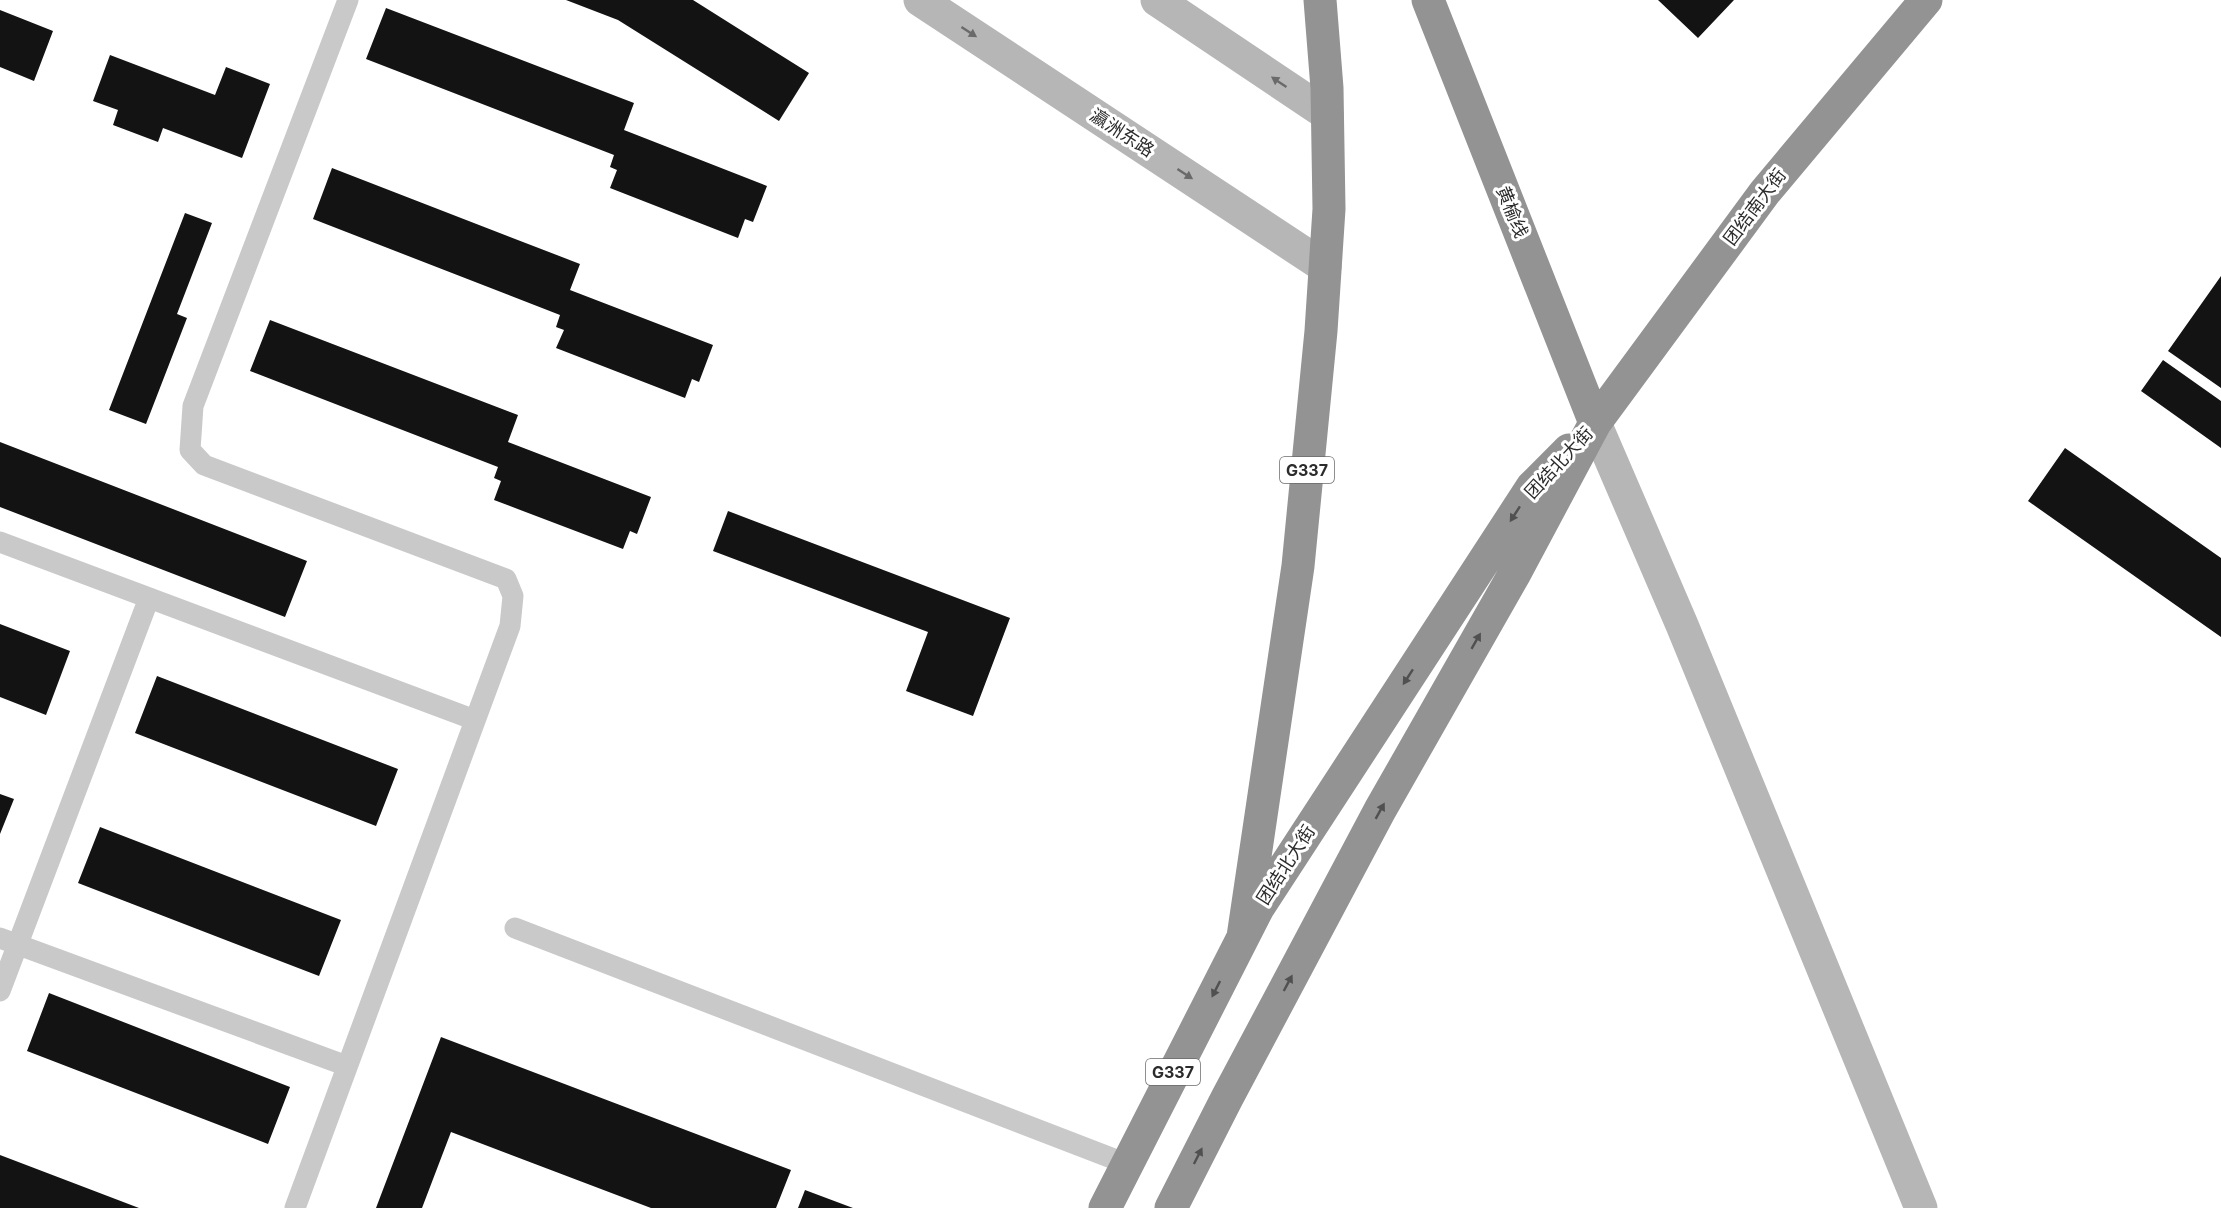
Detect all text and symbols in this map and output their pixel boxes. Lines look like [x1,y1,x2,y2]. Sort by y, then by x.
one-way arrow [961,26,977,37]
one-way arrow [1270,76,1287,87]
street label: 瀛洲东路 [1086,104,1158,161]
street label: 团结南大街 [1719,164,1790,249]
one-way arrow [1176,168,1192,180]
street label: 黄榆线 [1493,183,1532,241]
street label: 团结北大街 [1520,423,1597,503]
road number: G337 [1280,457,1334,483]
one-way arrow [1509,505,1521,521]
one-way arrow [1471,632,1481,649]
one-way arrow [1403,669,1414,685]
one-way arrow [1375,802,1385,819]
street label: 团结北大街 [1252,821,1319,908]
one-way arrow [1283,974,1293,991]
one-way arrow [1211,981,1221,998]
road number: G337 [1146,1059,1200,1085]
one-way arrow [1193,1147,1202,1164]

